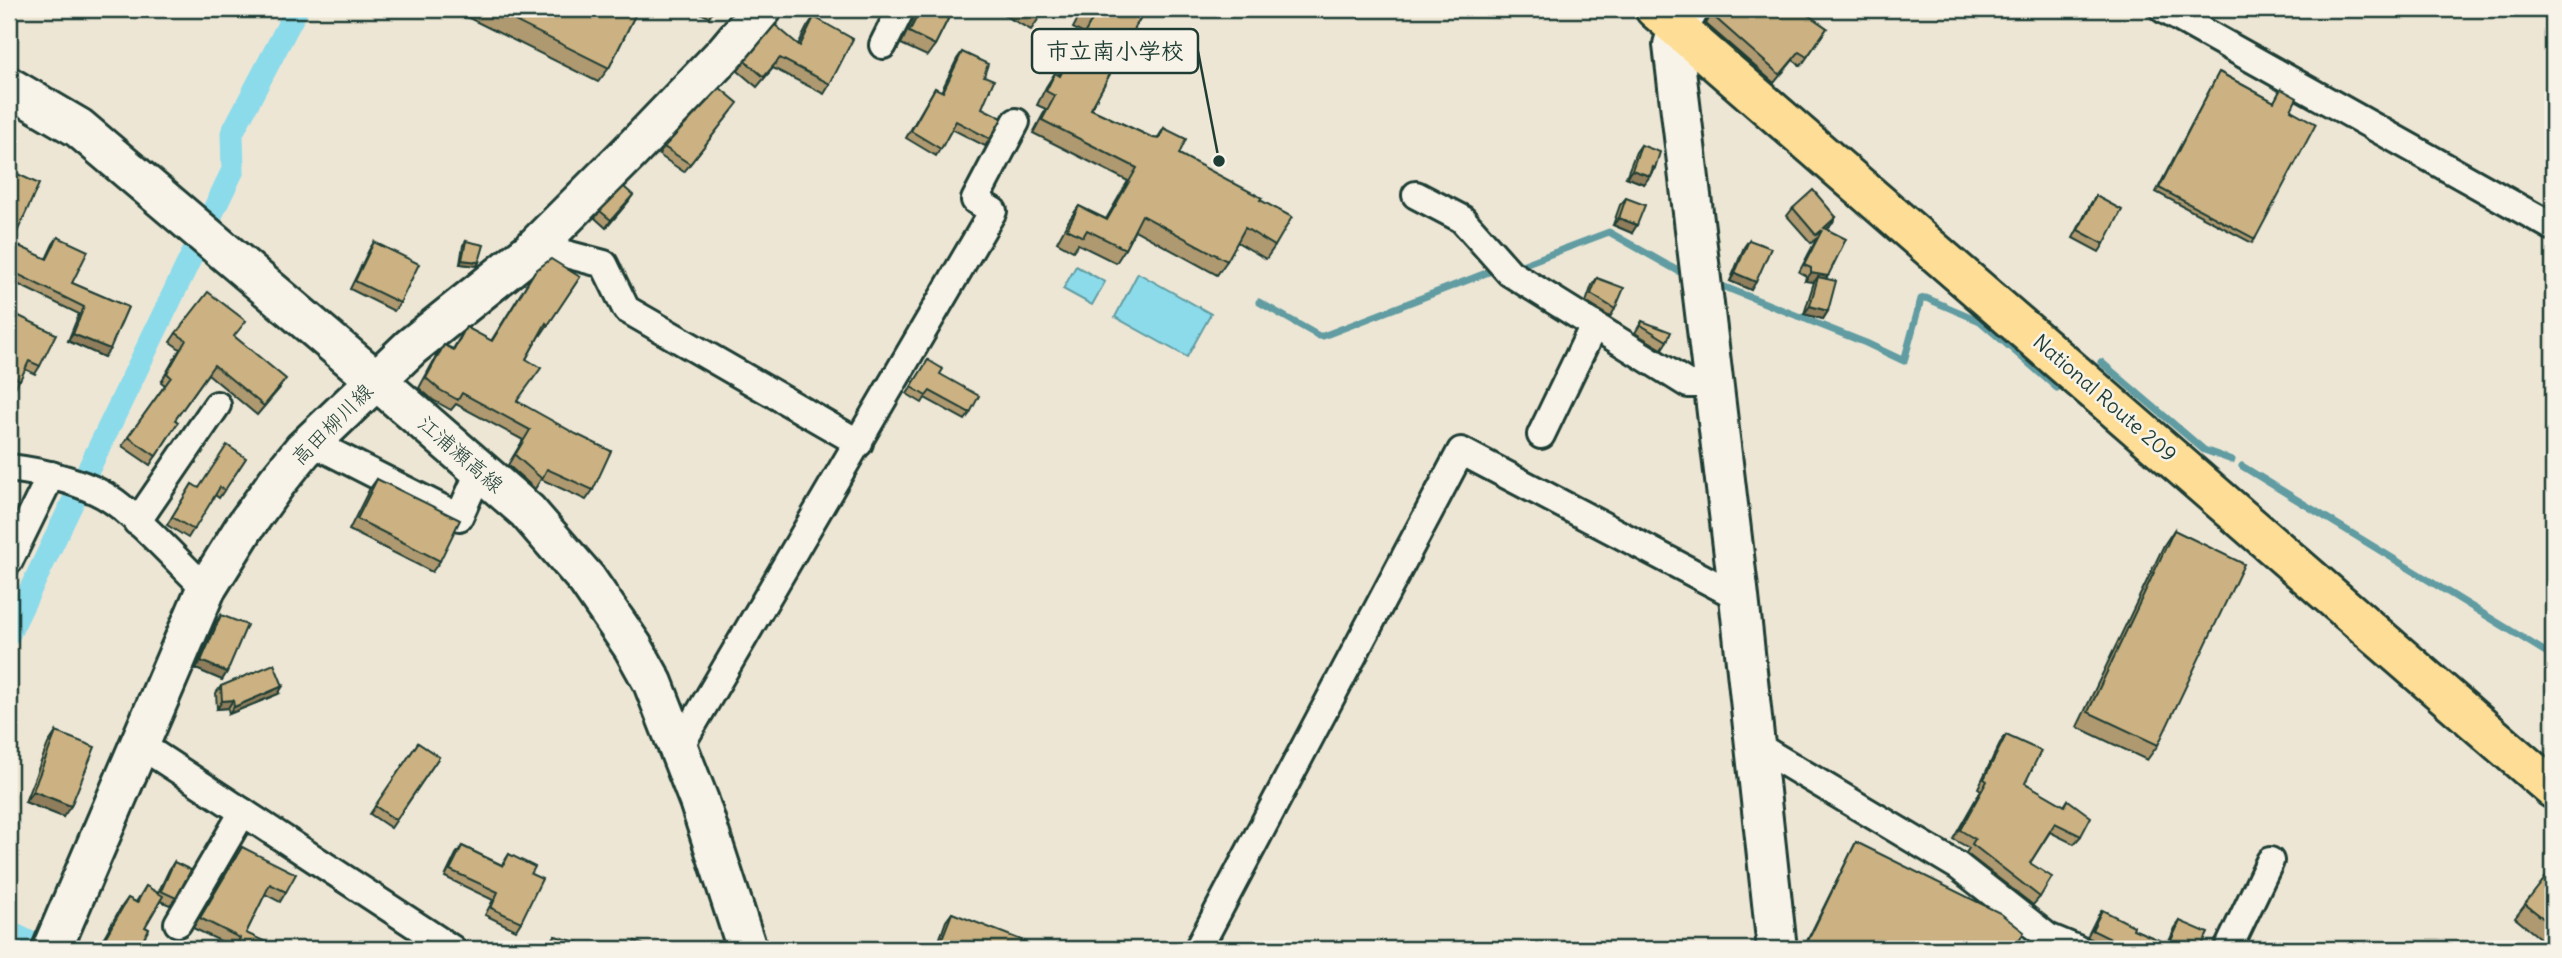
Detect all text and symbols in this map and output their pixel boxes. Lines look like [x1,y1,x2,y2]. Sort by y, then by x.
callout: 市立南小学校 [1032,29,1198,73]
text: 市立南小学校 [1046,36,1184,65]
street label: National Route 209 [2028,328,2182,468]
street label: 高田柳川線 [285,377,379,471]
street label: 江浦瀬高線 [413,409,509,499]

